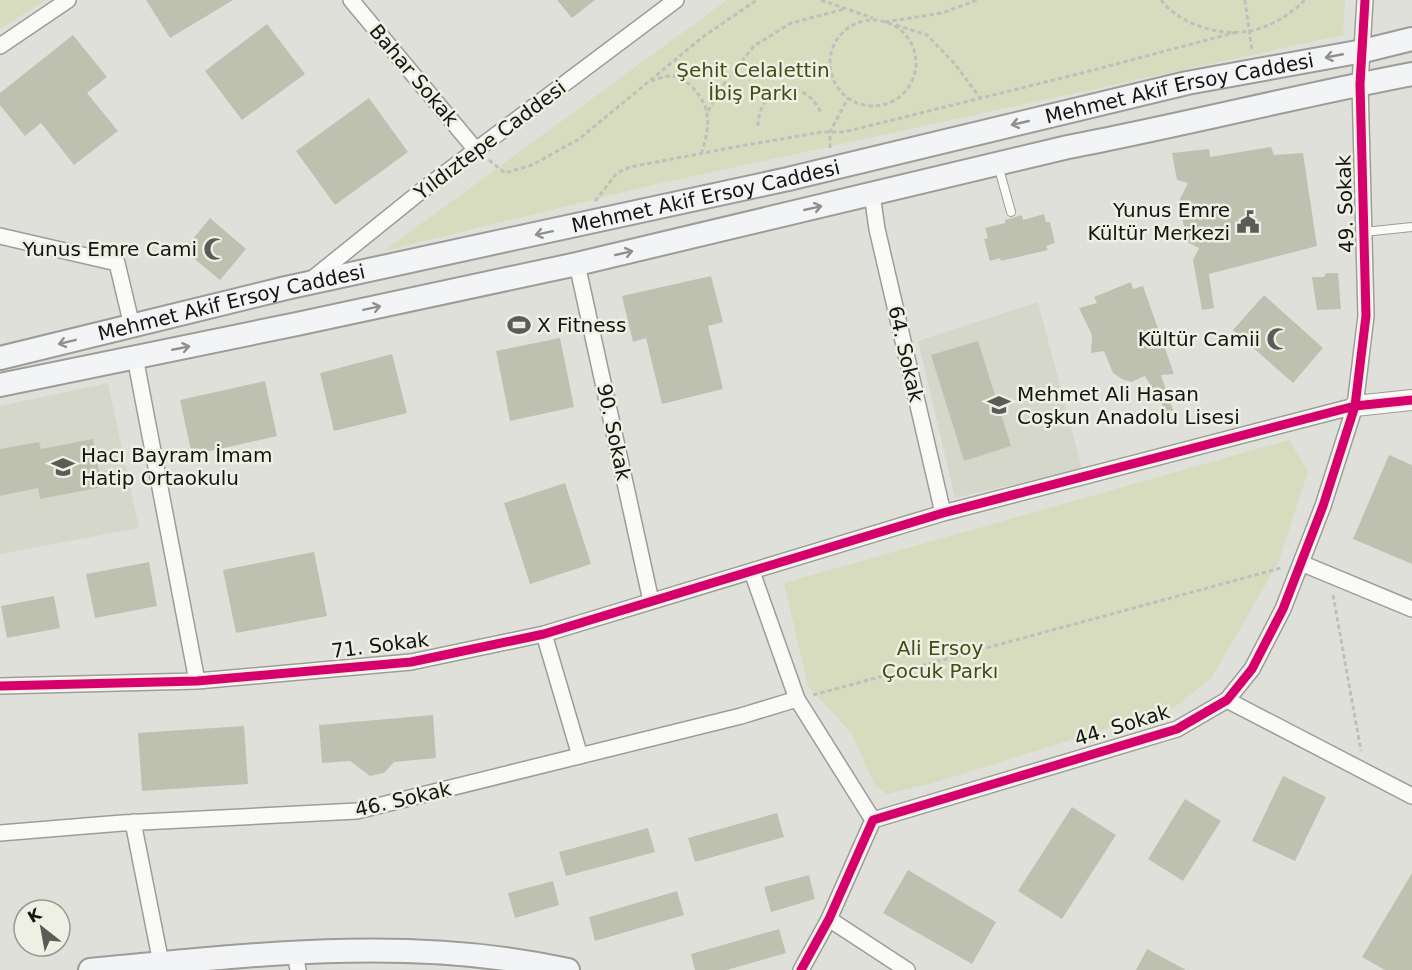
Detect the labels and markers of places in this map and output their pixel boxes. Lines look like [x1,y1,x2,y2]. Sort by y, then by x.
place label: Yunus Emre Kültür Merkezi [1088,198,1230,245]
public building icon: Yunus Emre Kültür Merkezi [1235,209,1261,235]
mosque icon: Yunus Emre Cami [202,236,228,262]
place label: Yunus Emre Cami [21,237,197,261]
sports icon: X Fitness [506,312,532,338]
place label: X Fitness [537,313,626,337]
mosque icon: Kültür Camii [1265,326,1291,352]
place label: Kültür Camii [1138,327,1260,351]
place label: Mehmet Ali Hasan Coşkun Anadolu Lisesi [1017,382,1240,429]
school or university icon: Mehmet Ali Hasan Coşkun Anadolu Lisesi [986,392,1012,418]
place label: Hacı Bayram İmam Hatip Ortaokulu [81,443,272,490]
school or university icon: Hacı Bayram İmam Hatip Ortaokulu [50,454,76,480]

